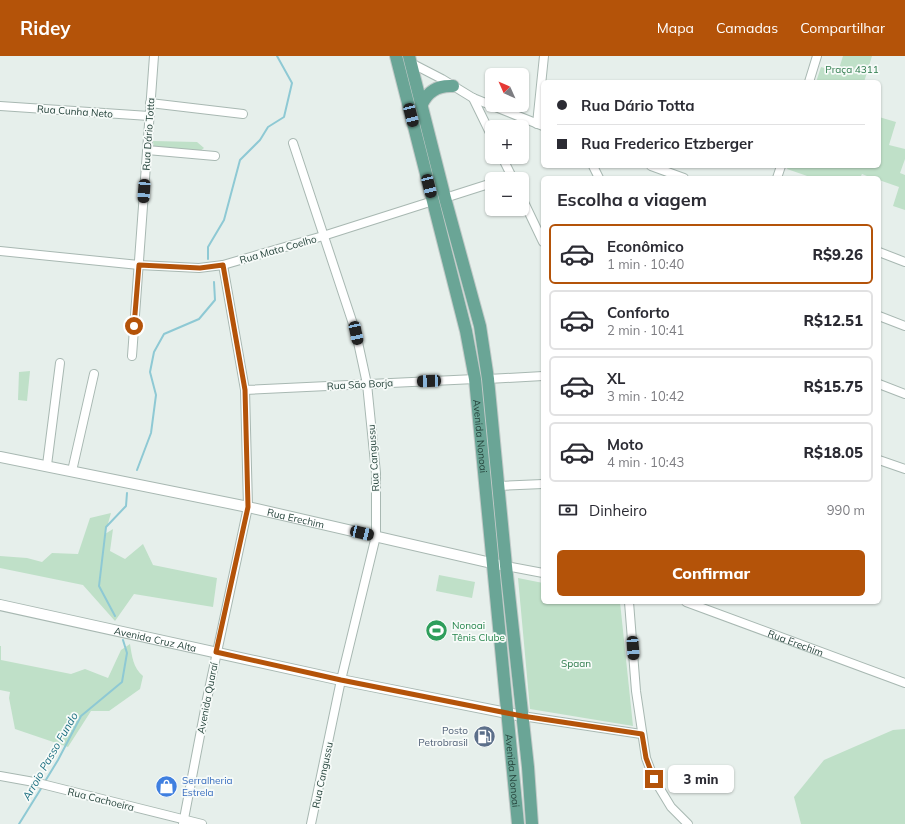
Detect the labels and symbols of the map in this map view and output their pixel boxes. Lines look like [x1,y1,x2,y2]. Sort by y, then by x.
park label: Praça 4311 [825,63,879,76]
north arrow [485,68,529,112]
street label: Rua Dário Totta [139,97,158,171]
street label: Rua Cunha Neto [37,102,114,121]
car [402,102,420,128]
car [420,173,438,199]
car [137,179,151,203]
street label: Rua Mata Coelho [238,232,318,267]
route start [125,317,143,335]
car [348,320,364,346]
car [417,375,441,387]
street label: Rua São Borja [327,376,394,393]
street label: Avenida Nonoai [470,399,490,474]
street label: Rua Cangussu [365,424,382,492]
street label: Rua Erechim [266,506,326,531]
car [349,524,375,542]
sports icon: Nonoai Tênis Clube [424,618,450,644]
place label: Nonoai Tênis Clube [452,619,505,644]
street label: Avenida Cruz Alta [113,624,198,655]
street label: Rua Erechim [766,627,825,659]
car [626,636,640,660]
park label: Spaan [561,657,591,670]
street label: Avenida Quaraí [194,661,221,735]
water label: Arroio Passo Fundo [19,709,81,803]
fuel station icon: Posto Petrobrasil [471,723,497,749]
place label: Posto Petrobrasil [418,724,468,749]
street label: Avenida Nonoai [502,733,522,808]
street label: Rua Cangussu [309,741,336,809]
callout: 3 min [668,765,734,793]
route end [645,770,663,788]
shop icon: Serralheria Estrela [154,773,180,799]
place label: Serralheria Estrela [182,774,233,799]
street label: Rua Cachoeira [66,785,135,814]

